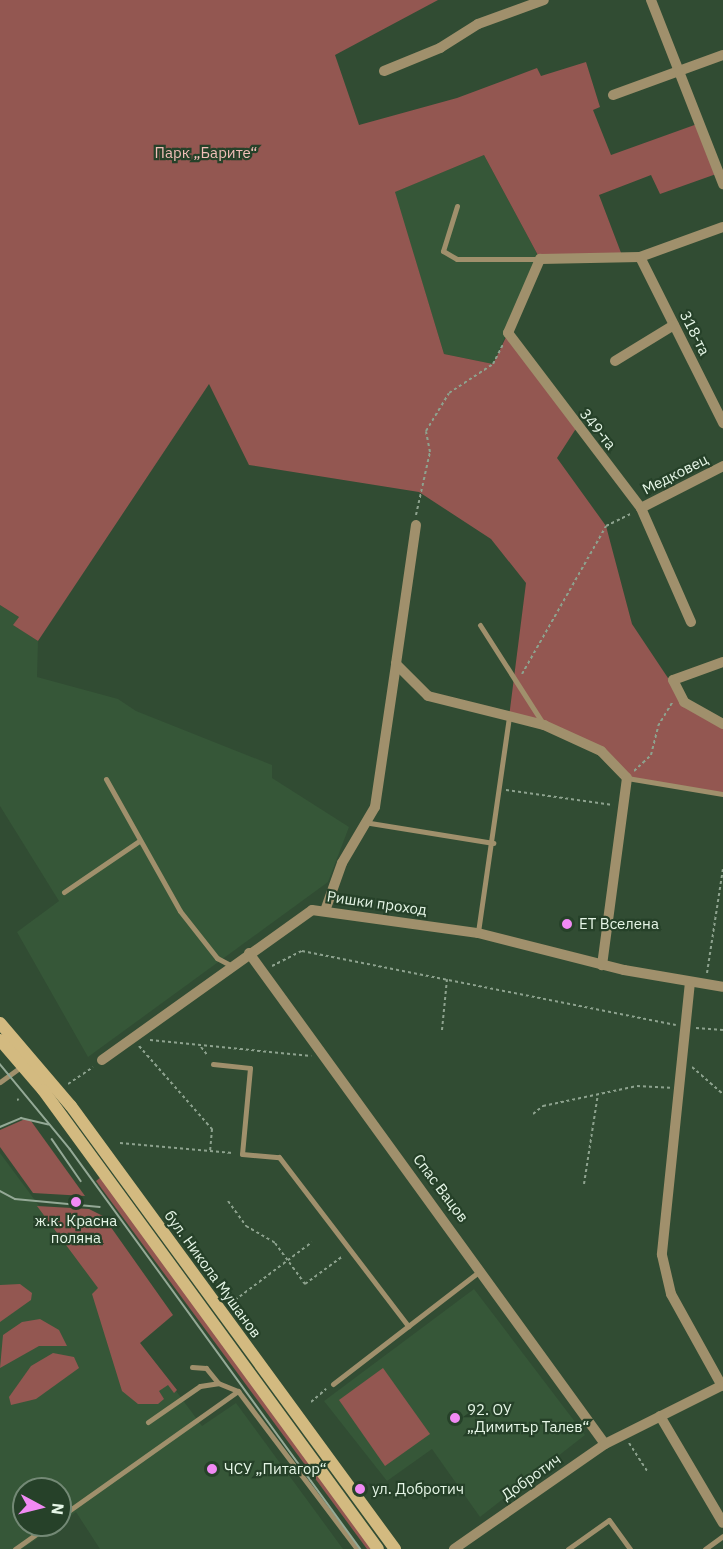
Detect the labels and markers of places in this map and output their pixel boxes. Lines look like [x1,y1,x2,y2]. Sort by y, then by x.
place label: ЕТ Вселена [579,915,659,933]
marker: ЕТ Вселена [560,917,574,931]
marker: ж.к. Красна поляна [69,1195,83,1209]
place label: ж.к. Красна поляна [35,1211,117,1246]
place label: 92. ОУ „Димитър Талев“ [467,1400,589,1435]
marker: 92. ОУ „Димитър Талев“ [448,1411,462,1425]
place label: ЧСУ „Питагор“ [224,1460,327,1478]
marker: ЧСУ „Питагор“ [205,1462,219,1476]
place label: ул. Добротич [372,1480,464,1498]
marker: ул. Добротич [353,1482,367,1496]

